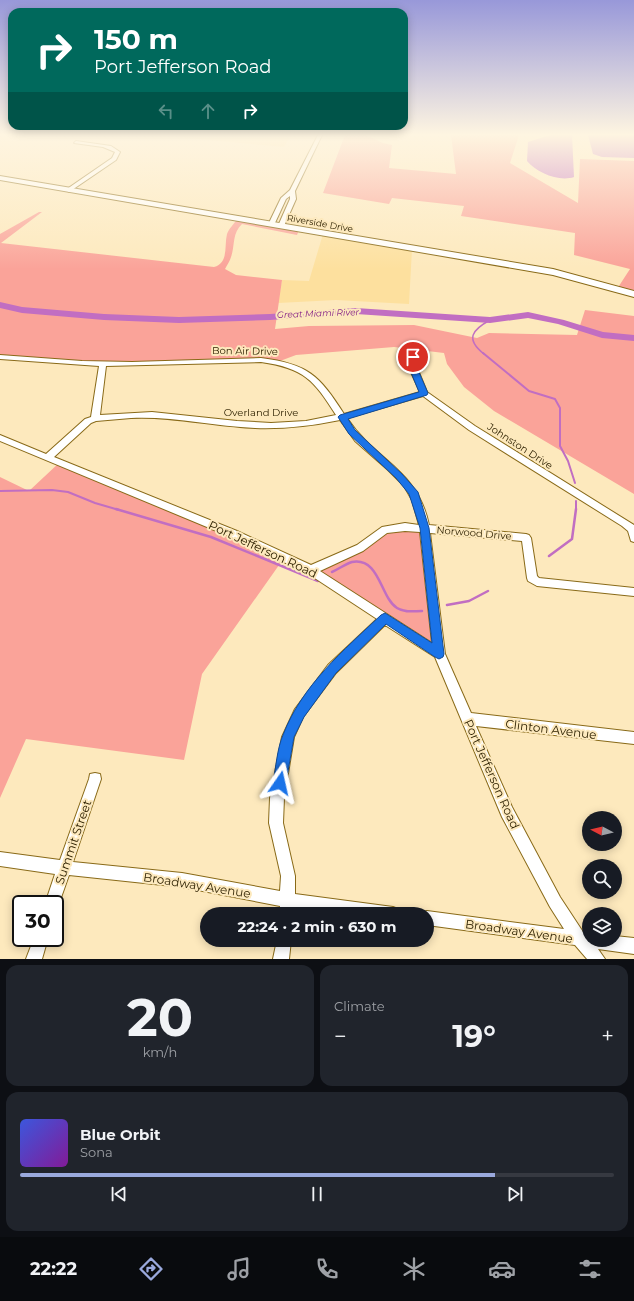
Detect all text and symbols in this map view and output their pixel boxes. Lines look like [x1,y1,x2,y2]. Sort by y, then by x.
text: 150 m [94,22,178,56]
icon: right [28,24,80,76]
text: Port Jefferson Road [94,56,272,78]
icon: left [155,100,177,122]
icon: ahead [197,100,219,122]
icon: right [239,100,261,122]
street label: Riverside Drive [286,212,354,234]
water label: Great Miami River [277,306,360,320]
pin [396,340,430,374]
street label: Bon Air Drive [212,344,278,358]
icon: arrive [402,346,424,368]
street label: Overland Drive [224,406,298,419]
street label: Johnston Drive [484,419,555,472]
street label: Port Jefferson Road [206,517,320,581]
street label: Norwood Drive [436,523,512,543]
street label: Clinton Avenue [505,716,597,742]
street label: Port Jefferson Road [461,717,523,831]
position arrow [259,762,301,804]
street label: Summit Street [52,798,95,886]
north arrow [582,811,622,851]
map controls [582,811,622,947]
button: search [582,859,622,899]
street label: Broadway Avenue [142,869,252,901]
speed limit sign: 30 [12,895,64,947]
button: layers [582,907,622,947]
street label: Broadway Avenue [464,916,574,946]
text: 22:24 · 2 min · 630 m [237,917,397,936]
text: 20 [127,986,193,1049]
text: Climate [334,998,385,1014]
text: 19° [452,1018,496,1055]
text: − [334,1023,347,1050]
text: + [601,1023,614,1050]
text: km/h [143,1044,177,1060]
text: Blue Orbit [80,1125,160,1144]
text: Sona [80,1144,113,1160]
icon: previous [108,1183,130,1205]
icon: pause [306,1183,328,1205]
icon: next [504,1183,526,1205]
icon: directions [137,1255,165,1283]
icon: music [225,1255,253,1283]
icon: phone [313,1255,341,1283]
icon: climate [400,1255,428,1283]
icon: car [488,1255,516,1283]
icon: filters [576,1255,604,1283]
text: 22:22 [30,1258,77,1280]

